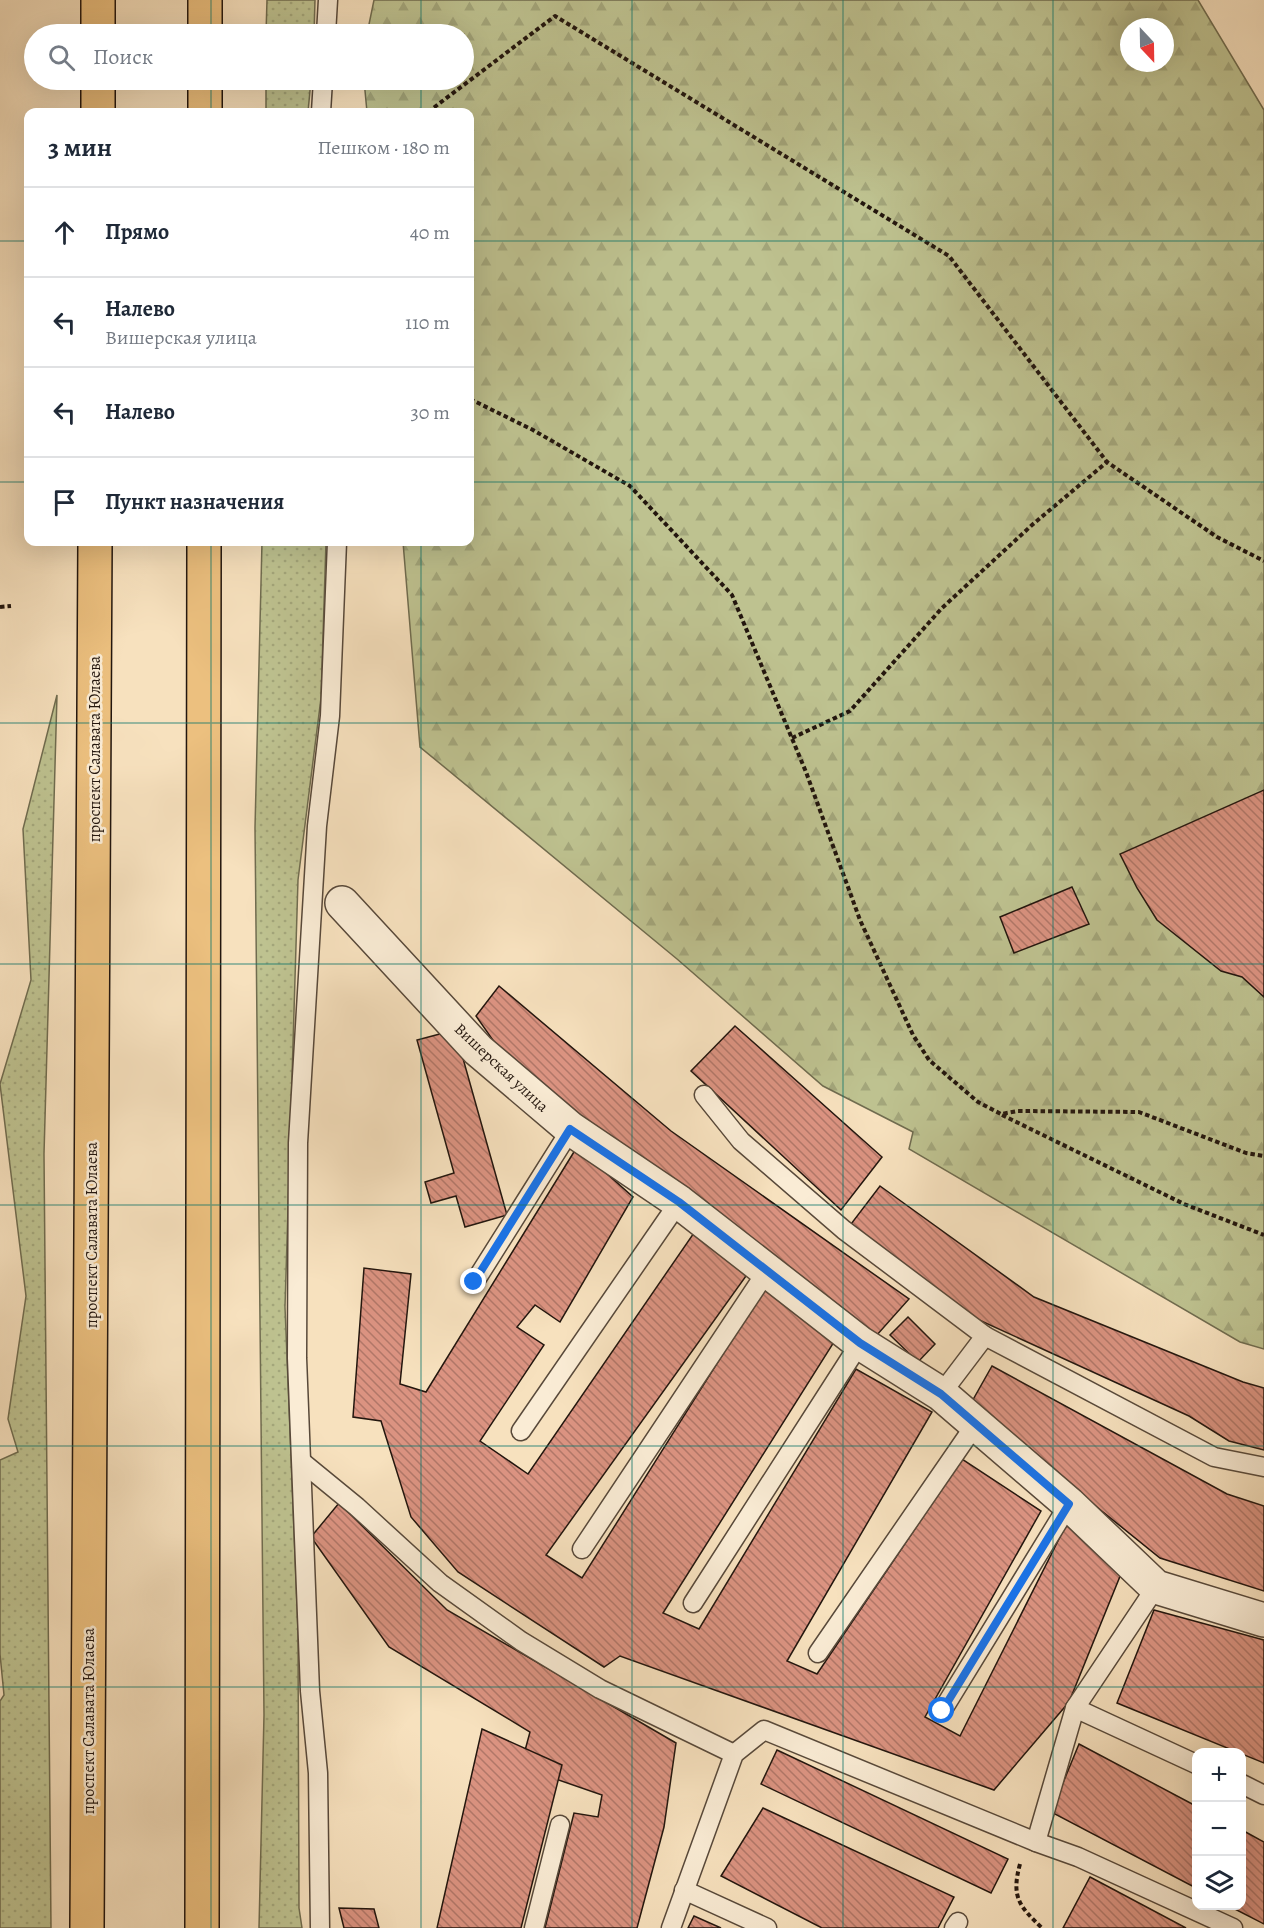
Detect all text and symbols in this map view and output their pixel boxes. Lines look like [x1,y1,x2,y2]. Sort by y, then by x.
north arrow [1120,18,1174,72]
search box [24,24,474,90]
icon: search [45,41,78,74]
text: Поиск [93,42,153,72]
text: 3 мин [48,130,112,165]
text: Пешком · 180 m [318,134,450,161]
icon: ahead [48,216,81,249]
text: Прямо [105,217,169,247]
text: 40 m [410,219,450,246]
text: Налево [105,294,175,324]
icon: left [48,306,81,339]
text: 110 m [405,309,450,336]
text: Вишерская улица [105,324,257,351]
icon: left [48,396,81,429]
text: Налево [105,397,175,427]
text: 30 m [410,399,450,426]
icon: arrive [48,486,81,519]
text: Пункт назначения [105,487,284,517]
street label: проспект Салавата Юлаева [84,655,106,842]
street label: Вишерская улица [449,1018,554,1118]
street label: проспект Салавата Юлаева [81,1141,103,1328]
route end [460,1268,486,1294]
street label: проспект Салавата Юлаева [78,1627,100,1814]
route start [928,1697,954,1723]
map controls [1192,1748,1246,1910]
button: + [1192,1748,1246,1802]
button: − [1192,1802,1246,1856]
button: layers [1192,1856,1246,1910]

